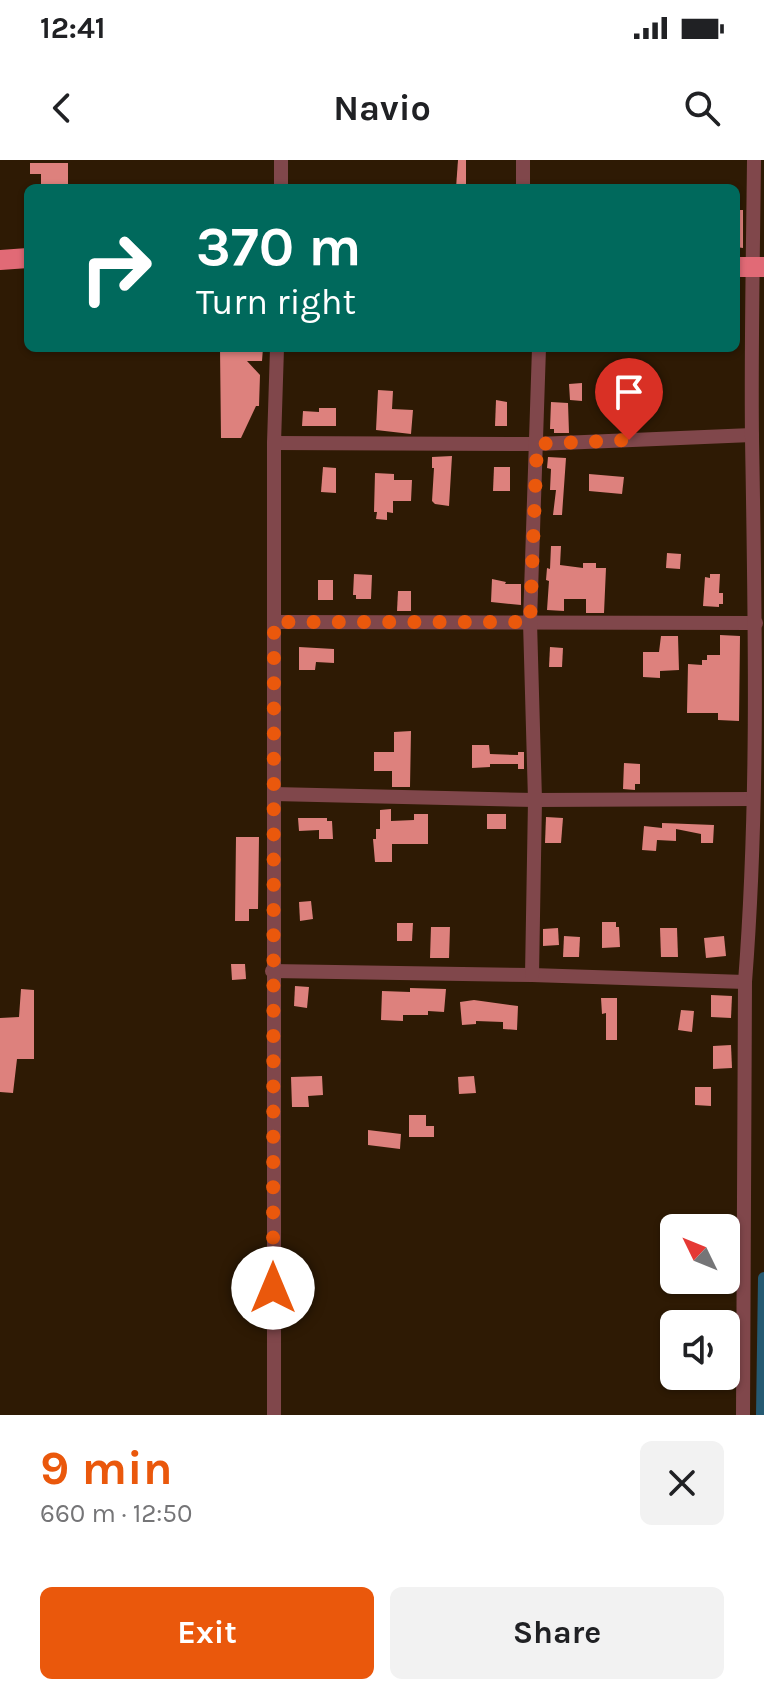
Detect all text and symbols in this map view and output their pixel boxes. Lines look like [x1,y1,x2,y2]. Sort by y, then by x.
text: 12:41 [40,10,105,46]
icon: back [40,86,84,130]
icon: search [680,86,724,130]
text: Navio [333,87,431,129]
text: 370 m [196,214,361,279]
icon: right [64,216,168,320]
text: Turn right [196,281,356,323]
pin [595,358,663,440]
icon: arrive [607,370,651,414]
north arrow [660,1214,740,1294]
map controls [660,1214,740,1390]
position arrow [231,1246,315,1330]
button: sound [660,1310,740,1390]
text: 9 min [40,1440,173,1496]
button: close [640,1441,724,1525]
text: 660 m · 12:50 [40,1498,192,1529]
button: Exit [40,1587,374,1679]
button: Share [390,1587,724,1679]

